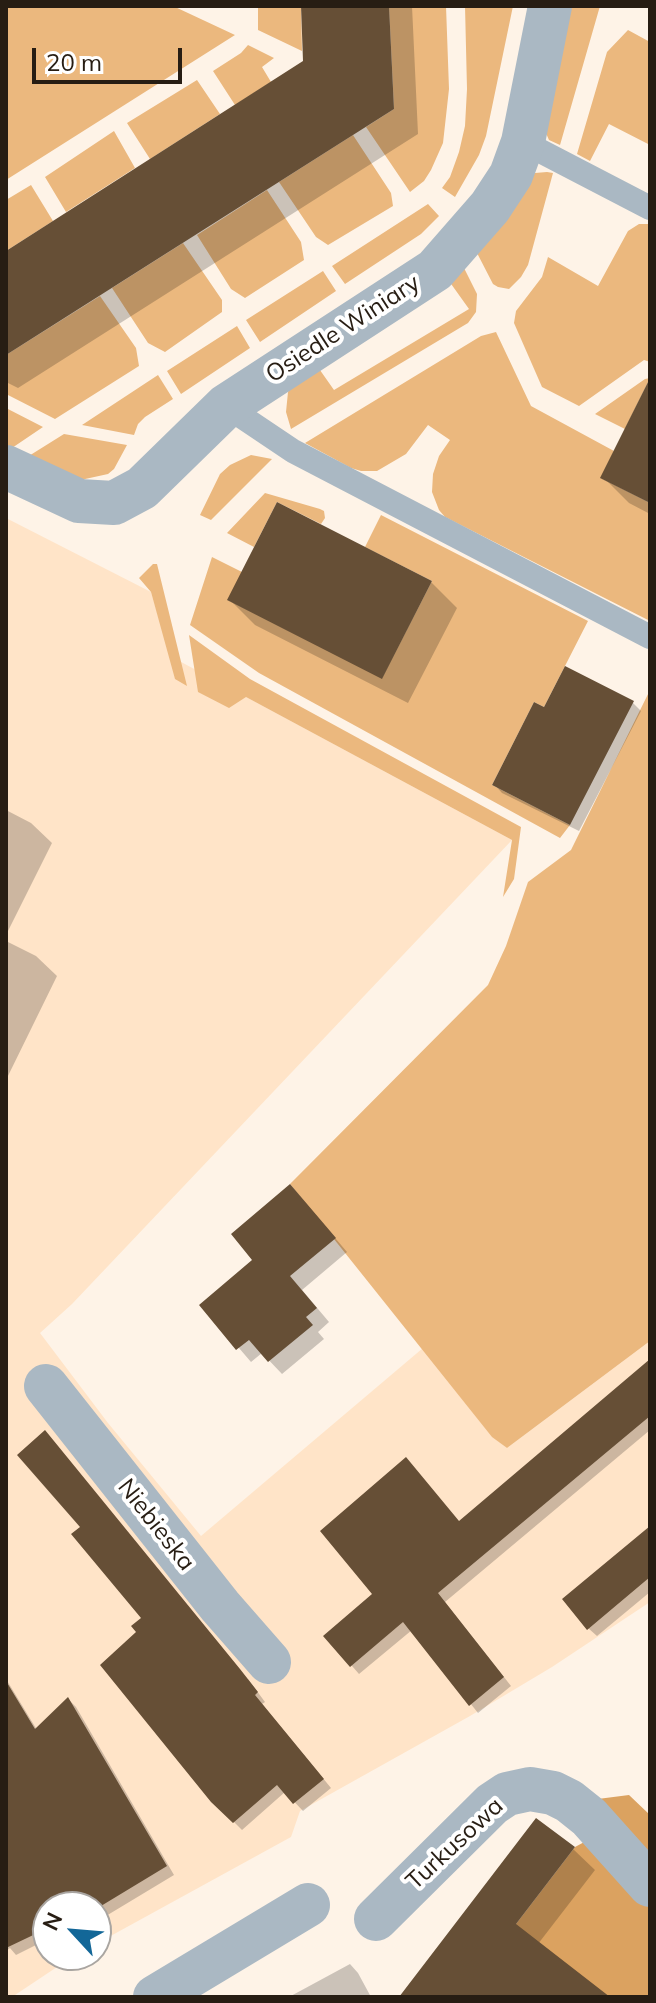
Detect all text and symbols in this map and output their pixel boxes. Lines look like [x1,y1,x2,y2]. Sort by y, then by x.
scale bar [36,32,186,82]
text: 20 m [46,47,102,77]
street label: Osiedle Winiary [261,269,425,389]
street label: Niebieska [111,1473,201,1577]
street label: Turkusowa [401,1792,509,1896]
north arrow [32,1891,112,1971]
text: N [36,1908,68,1935]

